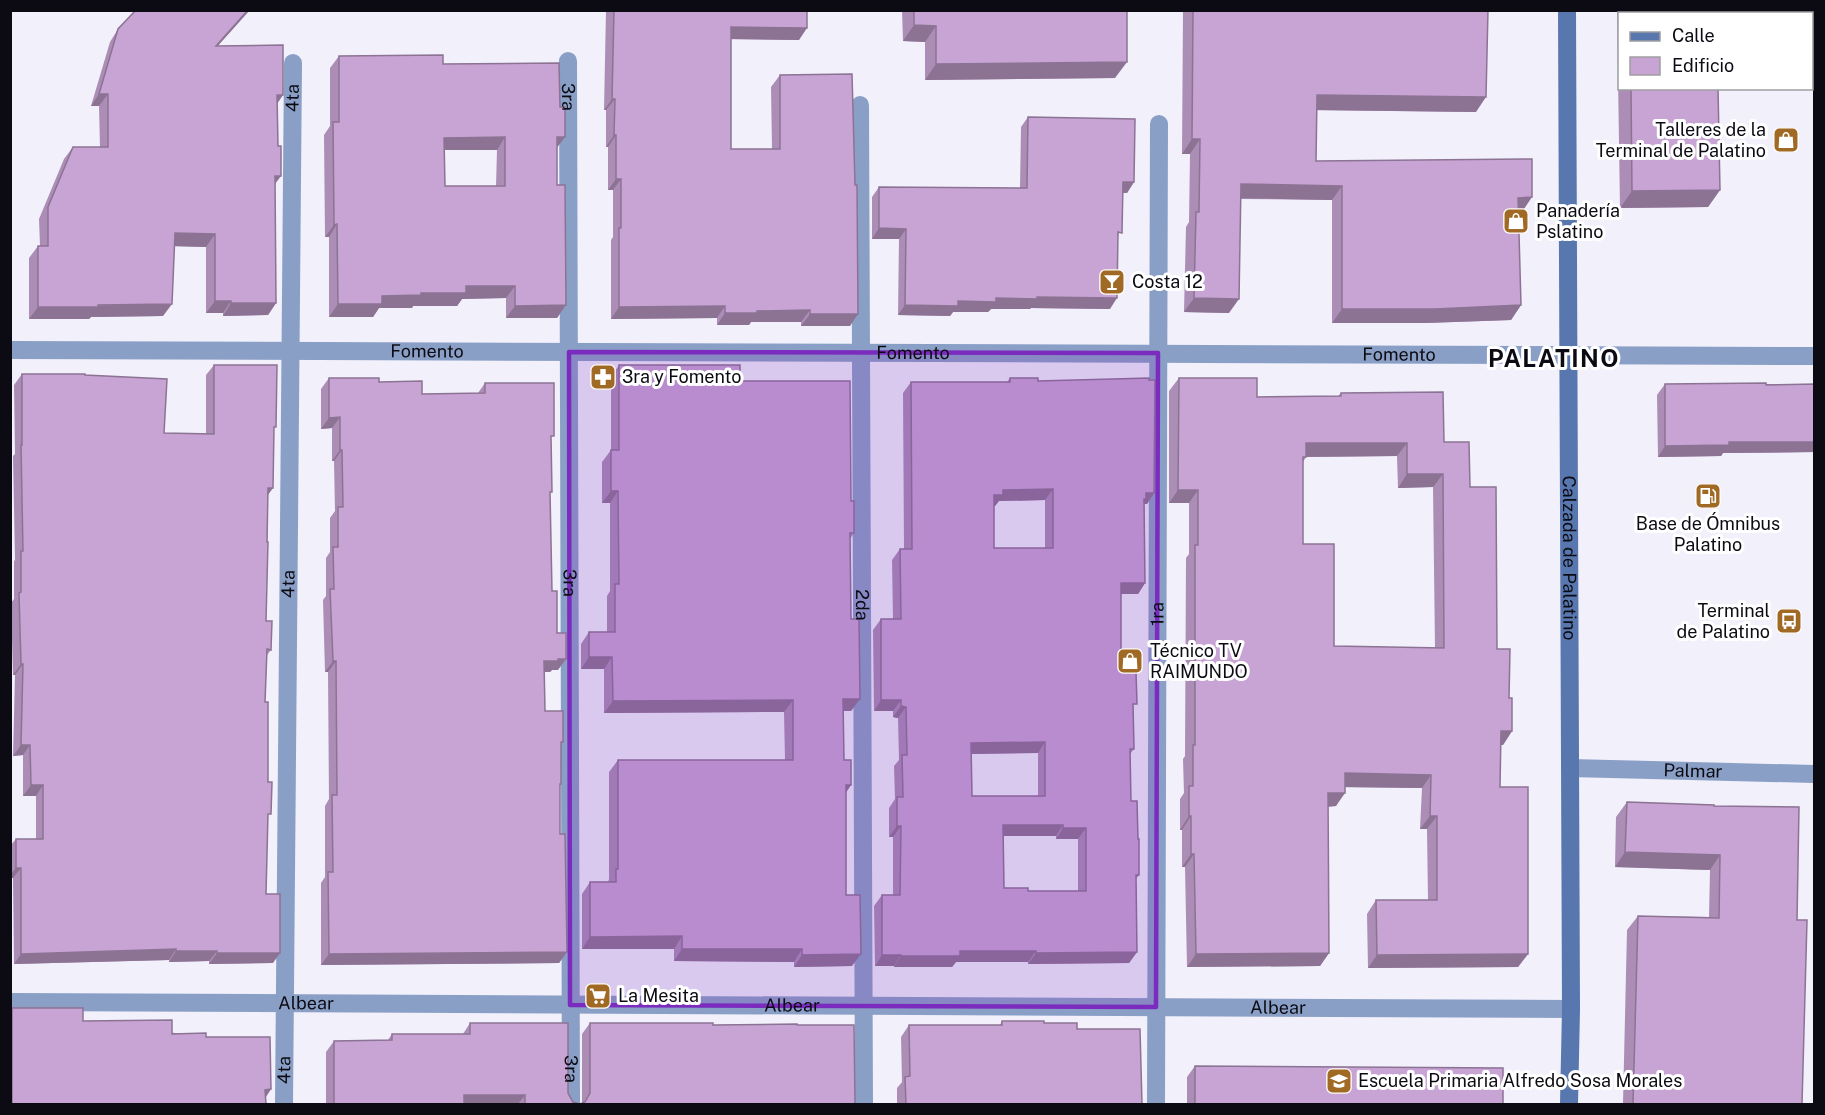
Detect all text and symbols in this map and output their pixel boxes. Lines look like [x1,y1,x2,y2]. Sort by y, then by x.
legend [1618,12,1813,90]
text: Calle [1672,25,1715,46]
text: Edificio [1672,55,1734,76]
street label: 3ra [558,83,579,111]
street label: 4ta [282,84,303,112]
place label: Talleres de la Terminal de Palatino [1596,119,1766,161]
shop icon: Talleres de la Terminal de Palatino [1771,125,1801,155]
place label: Panadería Pslatino [1536,200,1620,242]
shop icon: Panadería Pslatino [1501,206,1531,236]
bar icon: Costa 12 [1097,267,1127,297]
place label: Costa 12 [1132,271,1203,292]
street label: Fomento [390,340,464,362]
street label: Fomento [876,342,950,363]
street label: Fomento [1362,343,1436,365]
district label: PALATINO [1488,344,1620,372]
pharmacy icon: 3ra y Fomento [588,362,618,392]
place label: 3ra y Fomento [622,366,742,387]
street label: Calzada de Palatino [1559,475,1581,641]
fuel station icon: Base de Ómnibus Palatino [1693,481,1723,511]
place label: Base de Ómnibus Palatino [1636,512,1780,555]
street label: 3ra [559,569,581,597]
street label: 4ta [277,570,299,598]
street label: 2da [852,589,873,621]
place label: Terminal de Palatino [1676,600,1770,642]
street label: 1ra [1146,602,1168,626]
bus stop icon: Terminal de Palatino [1774,606,1804,636]
place label: Técnico TV RAIMUNDO [1150,640,1248,682]
shop icon: Técnico TV RAIMUNDO [1115,646,1145,676]
street label: Palmar [1663,759,1723,782]
supermarket icon: La Mesita [583,981,613,1011]
place label: La Mesita [618,985,699,1006]
street label: Albear [278,992,334,1013]
street label: Albear [764,994,820,1016]
street label: Albear [1250,997,1306,1018]
street label: 3ra [561,1055,582,1083]
street label: 4ta [273,1056,294,1084]
school or university icon: Escuela Primaria Alfredo Sosa Morales [1324,1066,1354,1096]
place label: Escuela Primaria Alfredo Sosa Morales [1358,1070,1682,1091]

